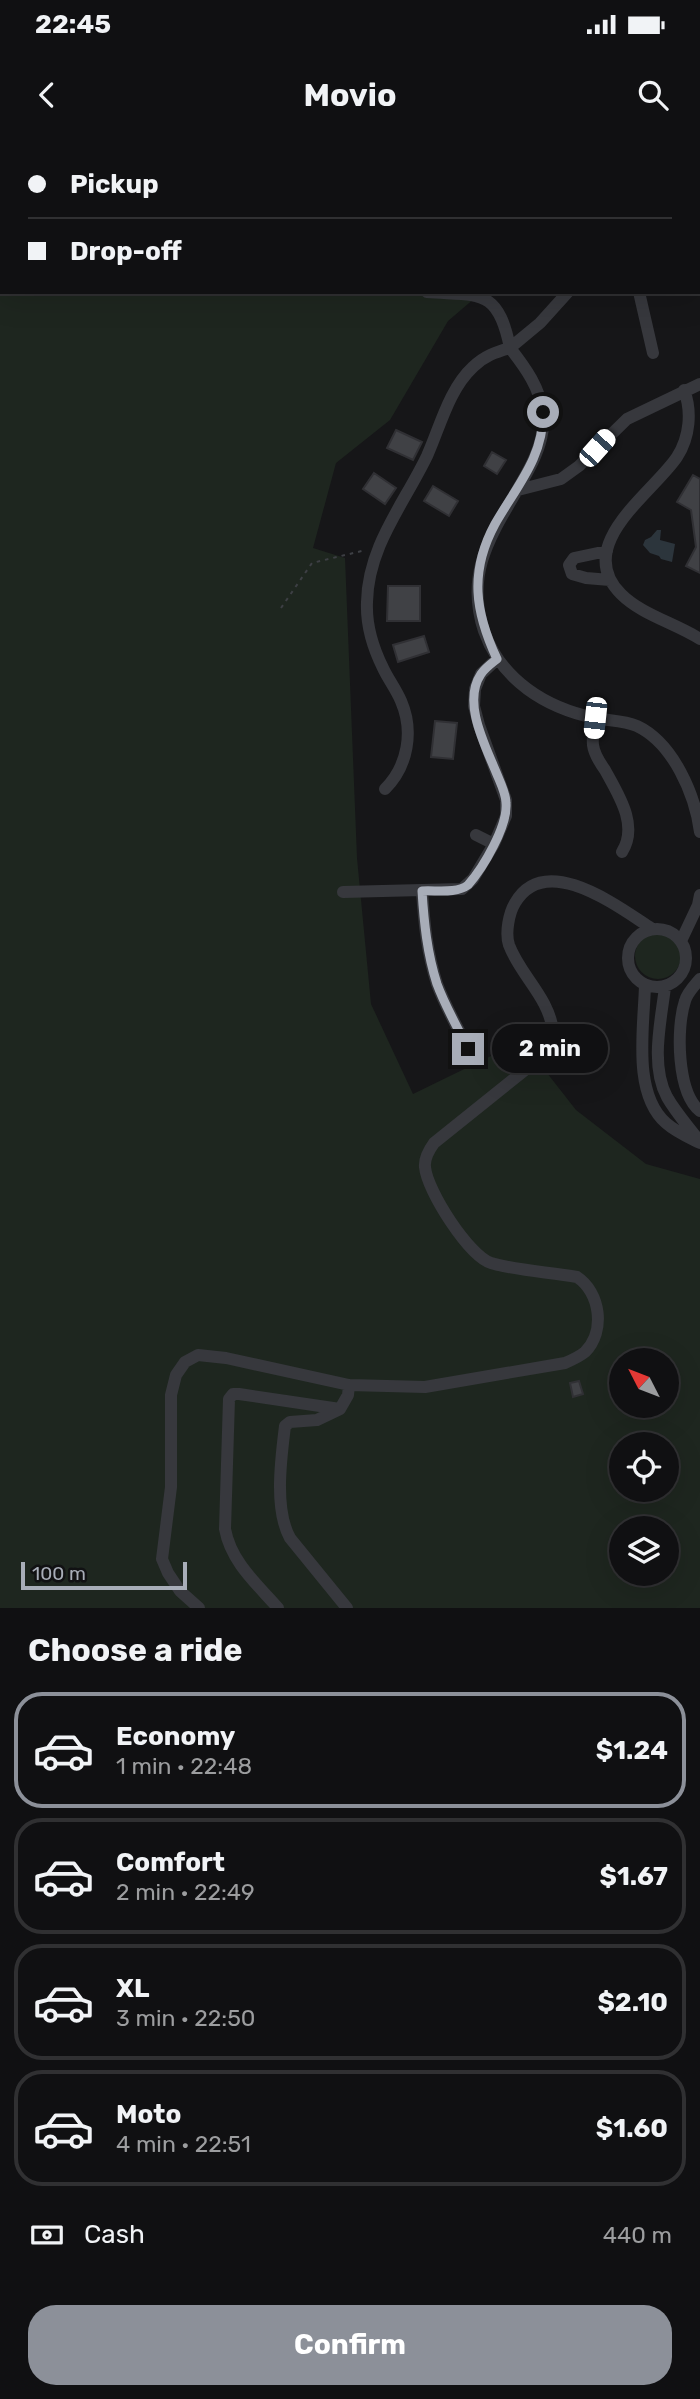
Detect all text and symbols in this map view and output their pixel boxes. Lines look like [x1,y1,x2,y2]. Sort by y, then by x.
text: 22:45 [35,9,111,40]
icon: back [28,76,66,114]
text: Movio [303,76,397,114]
icon: search [634,76,672,114]
text: Pickup [70,169,159,200]
text: Drop-off [70,236,182,267]
route start [527,396,559,428]
car [576,425,619,471]
car [583,696,608,740]
callout: 2 min [492,1024,608,1074]
route end [452,1033,484,1065]
text: 2 min [519,1034,581,1062]
north arrow [609,1348,679,1418]
map controls [609,1348,679,1586]
button: locate [609,1432,679,1502]
button: layers [609,1516,679,1586]
scale bar [21,1559,187,1591]
text: 100 m [32,1562,86,1585]
text: Choose a ride [28,1631,242,1669]
icon: car [32,1719,95,1782]
text: Economy [116,1721,235,1752]
text: $1.24 [596,1735,668,1766]
text: 1 min · 22:48 [116,1752,252,1780]
icon: car [32,1845,95,1908]
text: Comfort [116,1847,225,1878]
text: $1.67 [600,1861,668,1892]
text: 2 min · 22:49 [116,1878,255,1906]
icon: car [32,1971,95,2034]
text: XL [116,1973,149,2004]
text: $2.10 [597,1987,668,2018]
text: 3 min · 22:50 [116,2004,255,2032]
icon: car [32,2097,95,2160]
text: Moto [116,2099,181,2130]
text: $1.60 [596,2113,668,2144]
text: 4 min · 22:51 [116,2130,251,2158]
icon: cash [28,2216,66,2254]
text: Cash [84,2219,145,2250]
text: 440 m [603,2221,672,2249]
button: Confirm [28,2305,672,2385]

